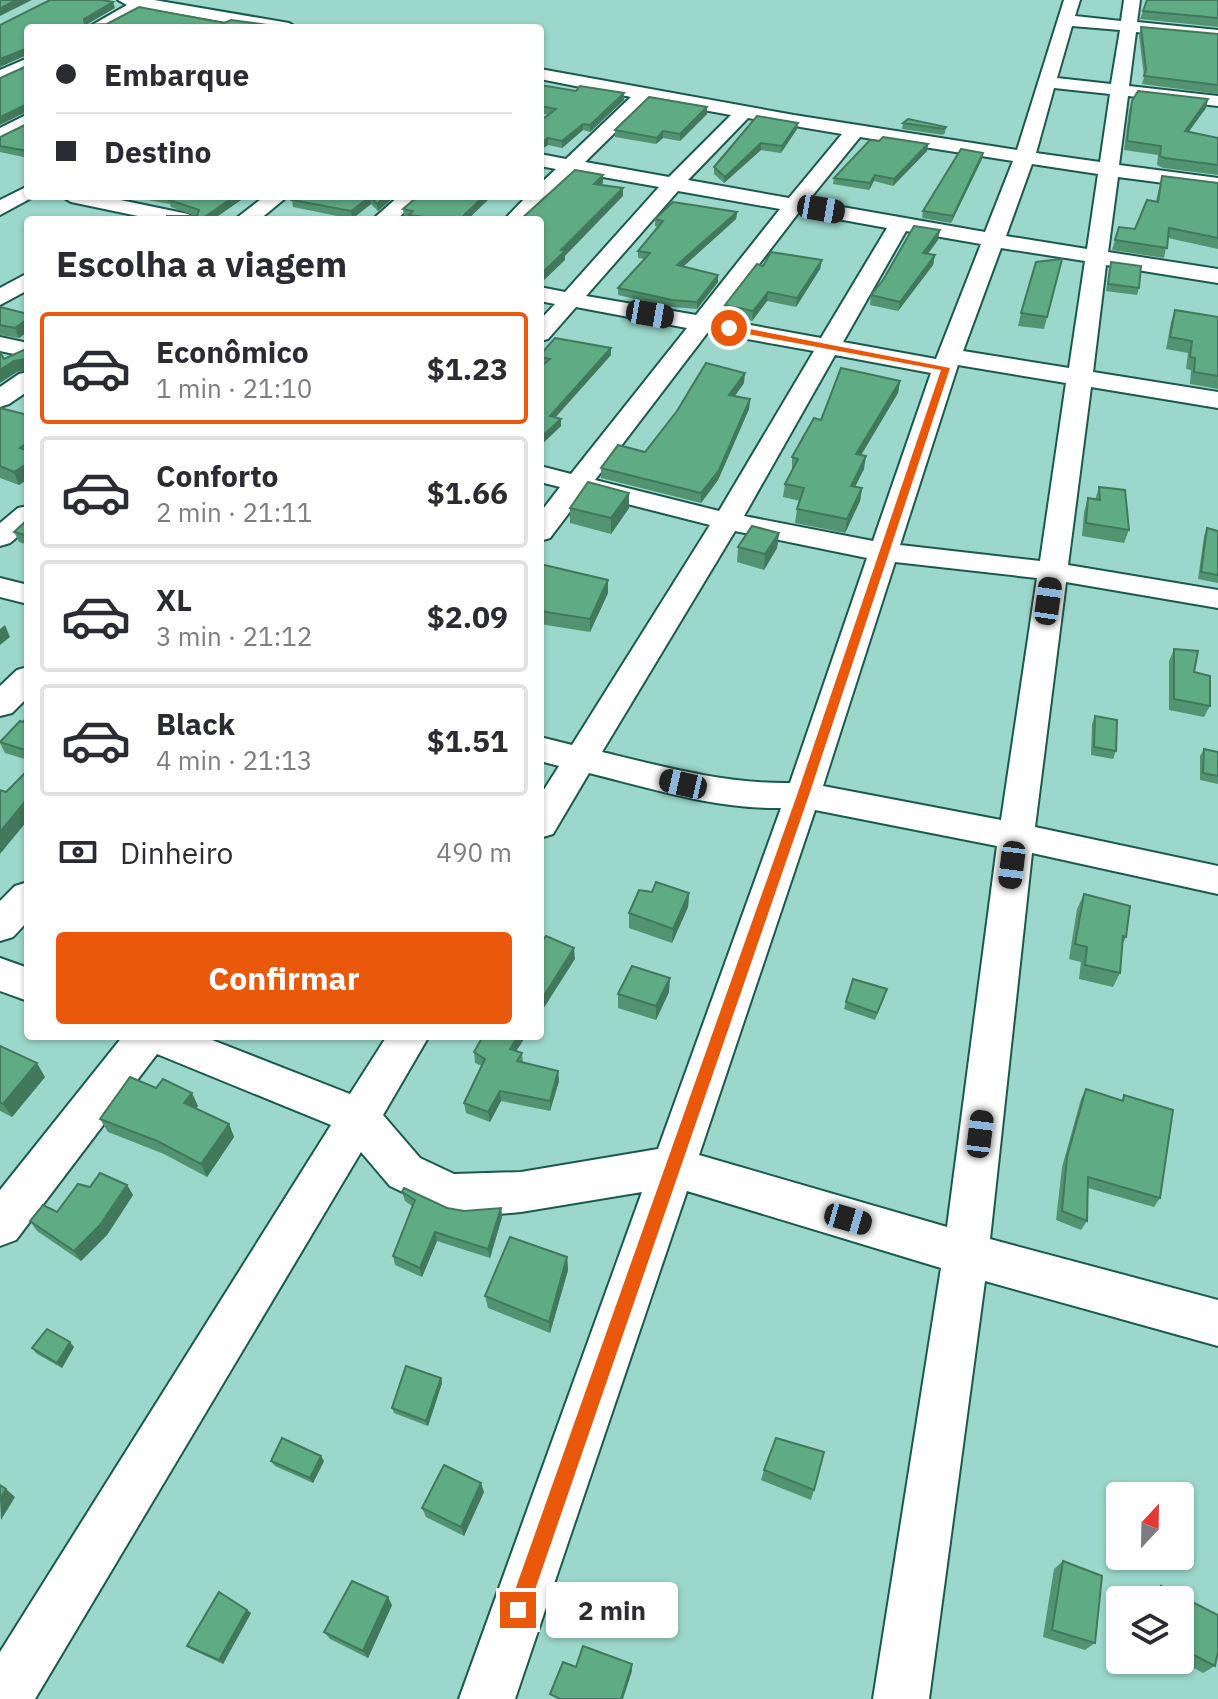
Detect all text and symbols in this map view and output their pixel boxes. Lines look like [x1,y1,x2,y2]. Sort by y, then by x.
text: Embarque [104,55,249,94]
text: Destino [104,132,212,171]
car [795,193,847,225]
text: Escolha a viagem [56,240,347,287]
car [624,298,676,330]
route start [711,310,747,346]
icon: car [60,332,132,404]
text: Econômico [156,332,309,371]
text: $1.23 [427,349,508,388]
text: 1 min · 21:10 [156,371,312,405]
icon: car [60,456,132,528]
text: Conforto [156,456,279,495]
text: $1.66 [427,473,508,512]
text: 2 min · 21:11 [156,495,312,529]
car [1033,576,1063,626]
icon: car [60,580,132,652]
text: XL [156,580,192,619]
text: $2.09 [427,597,508,636]
text: 3 min · 21:12 [156,619,312,653]
icon: car [60,704,132,776]
text: Black [156,704,235,743]
text: $1.51 [427,721,508,760]
text: 4 min · 21:13 [156,743,312,777]
car [657,767,709,801]
icon: cash [56,830,100,874]
text: Dinheiro [120,833,233,872]
text: 490 m [436,835,512,869]
car [997,840,1027,890]
button: Confirmar [56,932,512,1024]
car [965,1109,995,1159]
car [822,1201,874,1237]
north arrow [1106,1482,1194,1570]
map controls [1106,1482,1194,1674]
callout: 2 min [546,1582,678,1638]
button: layers [1106,1586,1194,1674]
route end [500,1592,536,1628]
text: 2 min [578,1593,646,1627]

